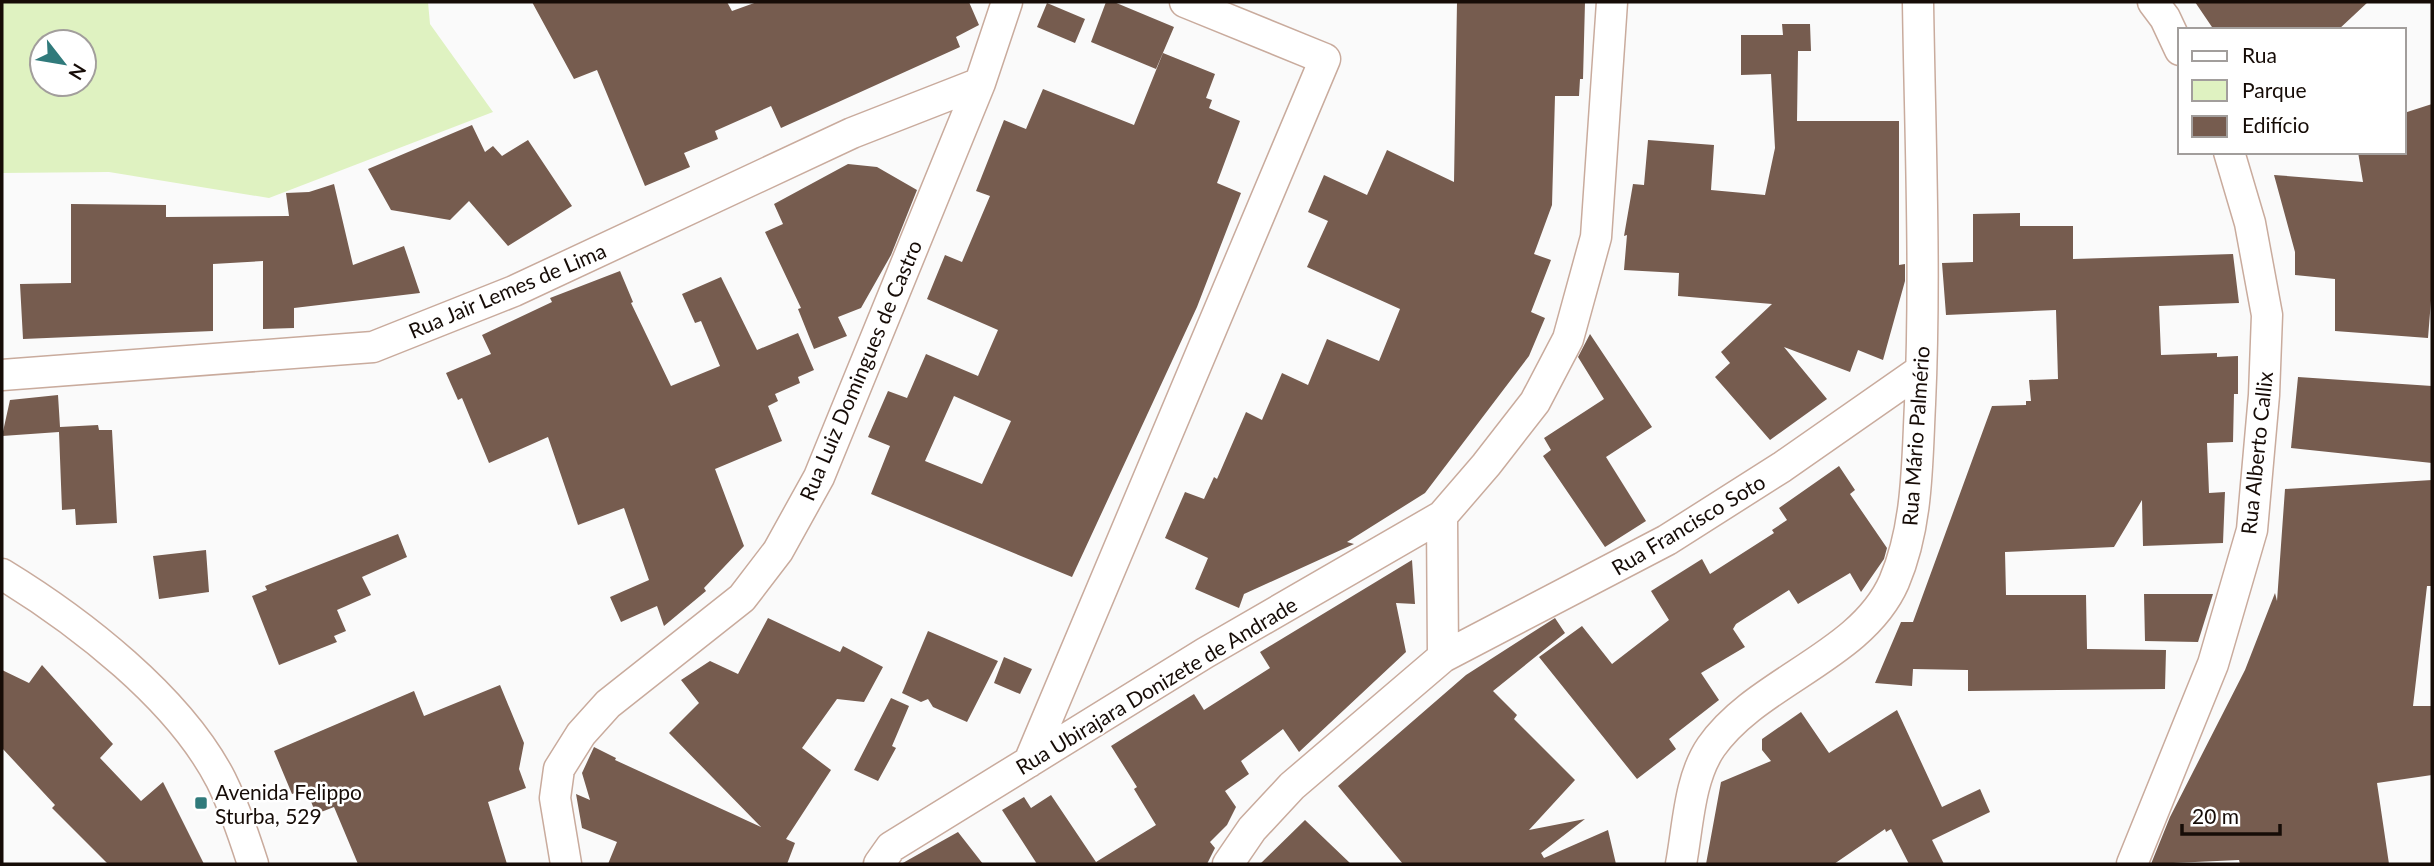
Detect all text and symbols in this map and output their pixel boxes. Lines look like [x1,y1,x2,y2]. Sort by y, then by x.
north arrow [28,28,98,98]
legend [2178,28,2406,154]
text: Rua [2242,42,2277,67]
text: N [64,60,92,84]
text: Parque [2242,77,2307,102]
text: Edifício [2242,112,2310,137]
street label: Rua Luiz Domingues de Castro [794,236,926,504]
street label: Rua Jair Lemes de Lima [405,237,609,343]
street label: Rua Mário Palmério [1896,345,1934,527]
street label: Rua Alberto Callix [2235,370,2277,536]
street label: Rua Francisco Soto [1607,468,1769,580]
street label: Rua Ubirajara Donizete de Andrade [1011,591,1301,779]
place label: Avenida Felippo Sturba, 529 [215,779,362,828]
scale bar [2182,792,2280,836]
marker: Avenida Felippo Sturba, 529 [193,795,209,811]
text: 20 m [2192,803,2239,828]

